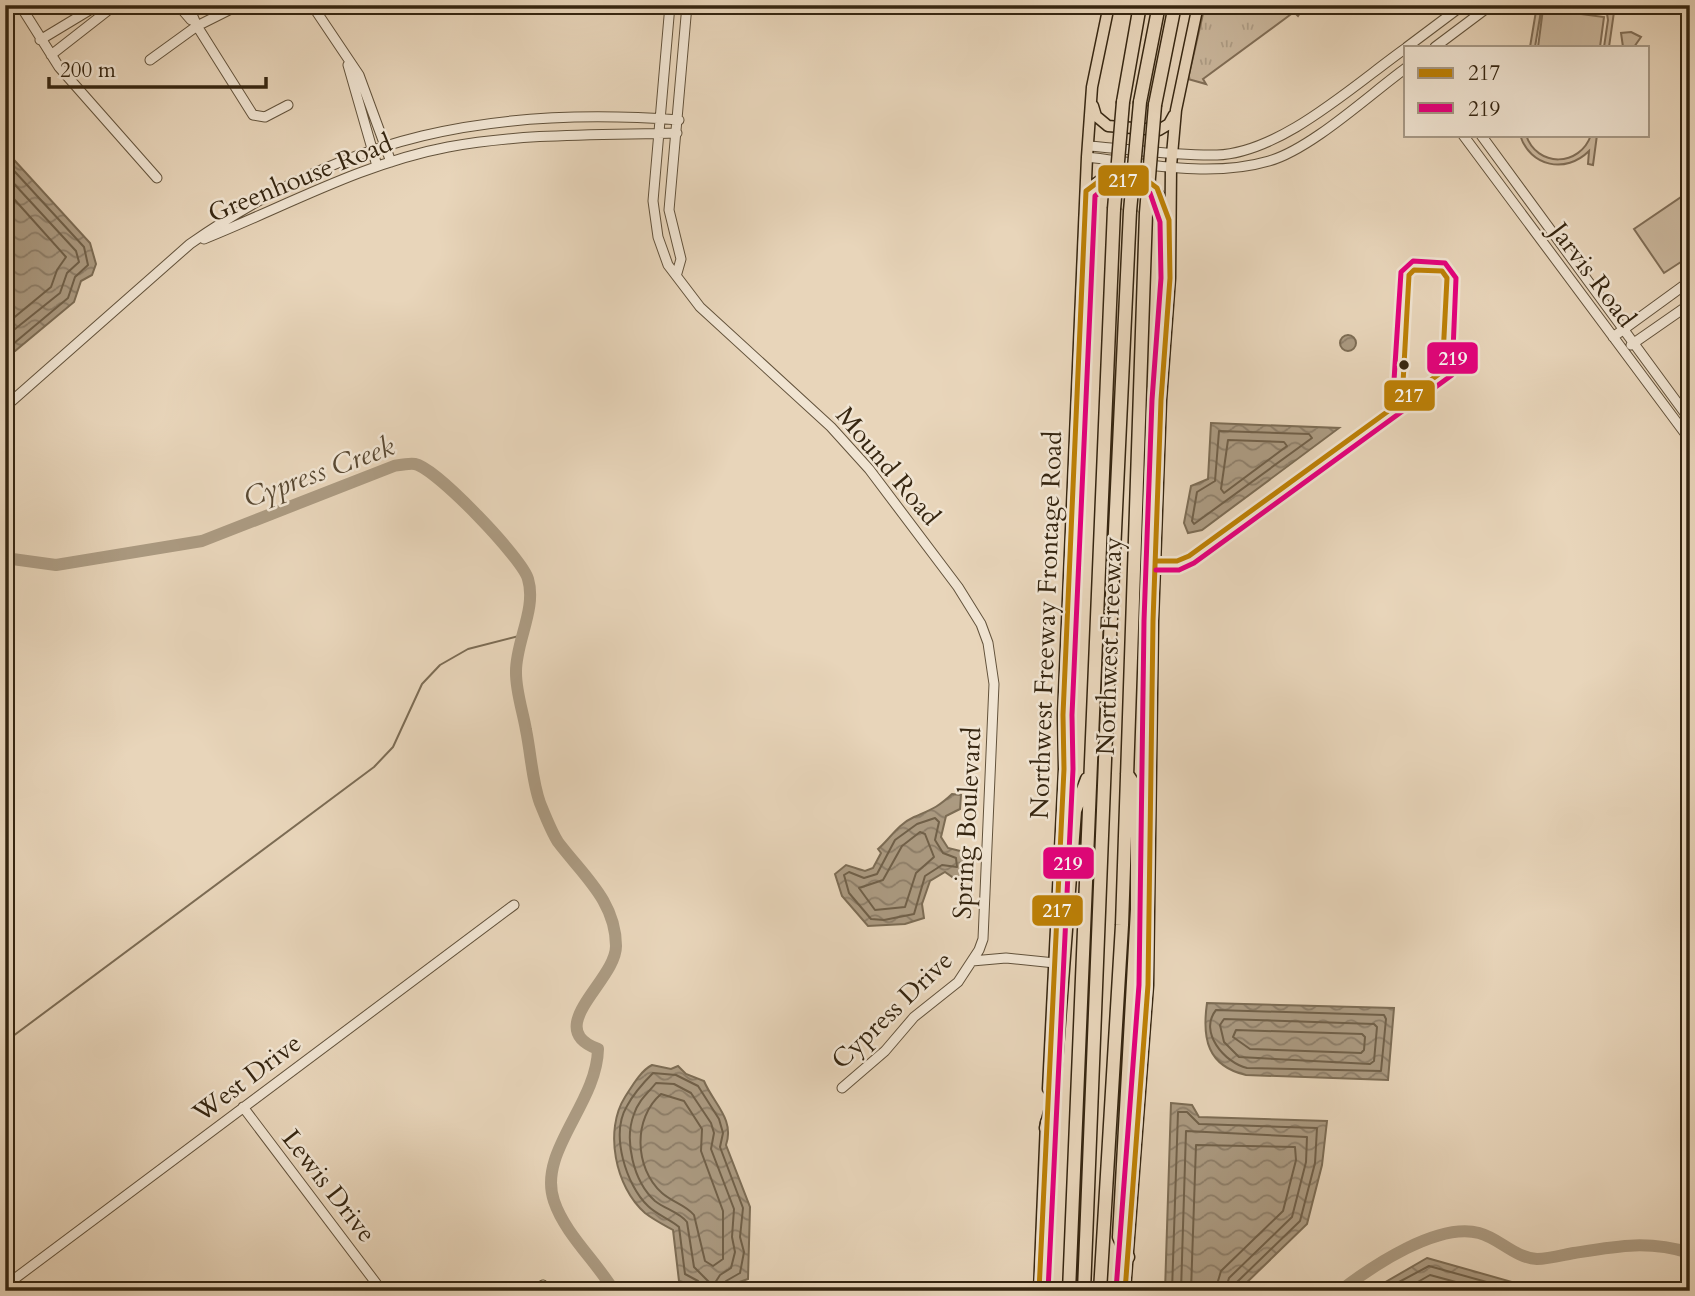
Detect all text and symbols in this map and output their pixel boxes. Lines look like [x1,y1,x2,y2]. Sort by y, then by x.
scale bar [49,46,266,90]
legend [1404,46,1650,136]
text: 200 m [60,56,116,85]
text: 217 [1468,59,1501,88]
text: 219 [1468,95,1501,124]
street label: Greenhouse Road [203,125,397,231]
line badge: 217 [1097,164,1150,197]
text: 217 [1108,168,1138,194]
street label: Jarvis Road [1540,212,1644,335]
line badge: 219 [1426,341,1479,375]
text: 219 [1438,346,1468,372]
unlabelled marker [1397,358,1411,372]
line badge: 217 [1383,379,1436,412]
text: 217 [1394,383,1424,409]
street label: Mound Road [828,399,948,533]
water label: Cypress Creek [238,427,400,517]
street label: Northwest Freeway Frontage Road [1022,430,1070,820]
street label: Northwest Freeway [1088,536,1130,756]
street label: Spring Boulevard [944,726,990,920]
line badge: 219 [1042,846,1095,880]
text: 219 [1053,851,1083,877]
line badge: 217 [1031,894,1084,927]
text: 217 [1042,898,1072,924]
street label: Cypress Drive [824,943,960,1077]
street label: West Drive [185,1026,308,1131]
street label: Lewis Drive [274,1122,384,1250]

